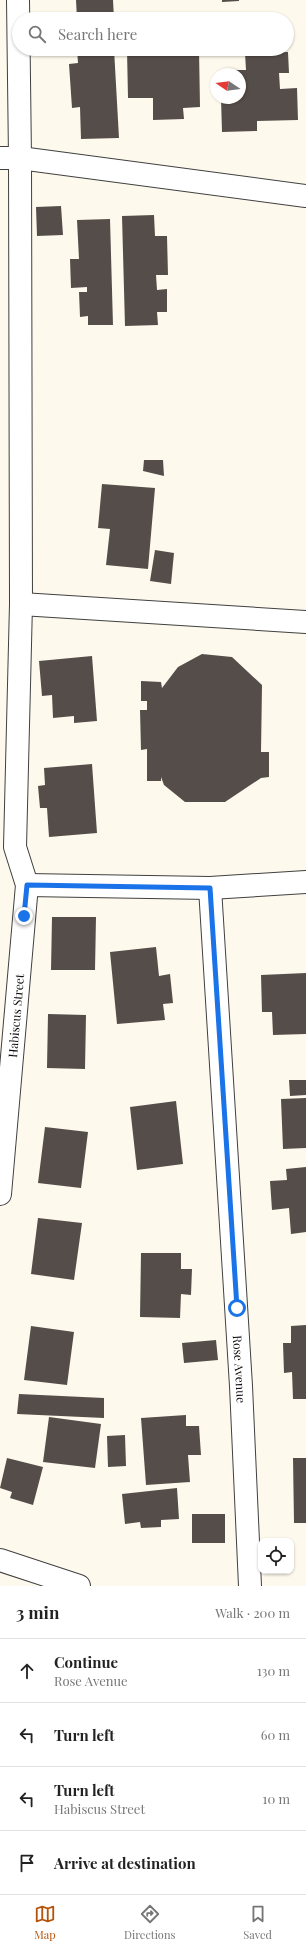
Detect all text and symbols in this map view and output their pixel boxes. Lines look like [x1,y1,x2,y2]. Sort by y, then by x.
search box [12,12,294,56]
icon: search [26,23,48,45]
text: Search here [58,24,137,44]
north arrow [210,68,246,104]
route end [15,907,33,925]
street label: Habiscus Street [4,972,27,1058]
route start [228,1299,246,1317]
street label: Rose Avenue [230,1335,250,1403]
map controls [258,1538,294,1574]
button: locate [258,1538,294,1574]
text: 3 min [16,1601,59,1623]
text: Walk · 200 m [215,1604,290,1621]
text: Continue [54,1652,118,1672]
icon: ahead [16,1660,38,1682]
text: 130 m [257,1662,290,1679]
text: Rose Avenue [54,1672,128,1689]
icon: left [16,1724,38,1746]
text: Turn left [54,1725,115,1745]
text: 60 m [261,1726,290,1743]
text: Turn left [54,1780,115,1800]
icon: left [16,1788,38,1810]
text: 10 m [263,1790,290,1807]
text: Habiscus Street [54,1800,145,1817]
icon: arrive [16,1852,38,1874]
text: Arrive at destination [54,1853,196,1873]
tab: Map [34,1903,56,1942]
tab: Directions [124,1903,175,1942]
tab: Saved [243,1903,272,1942]

